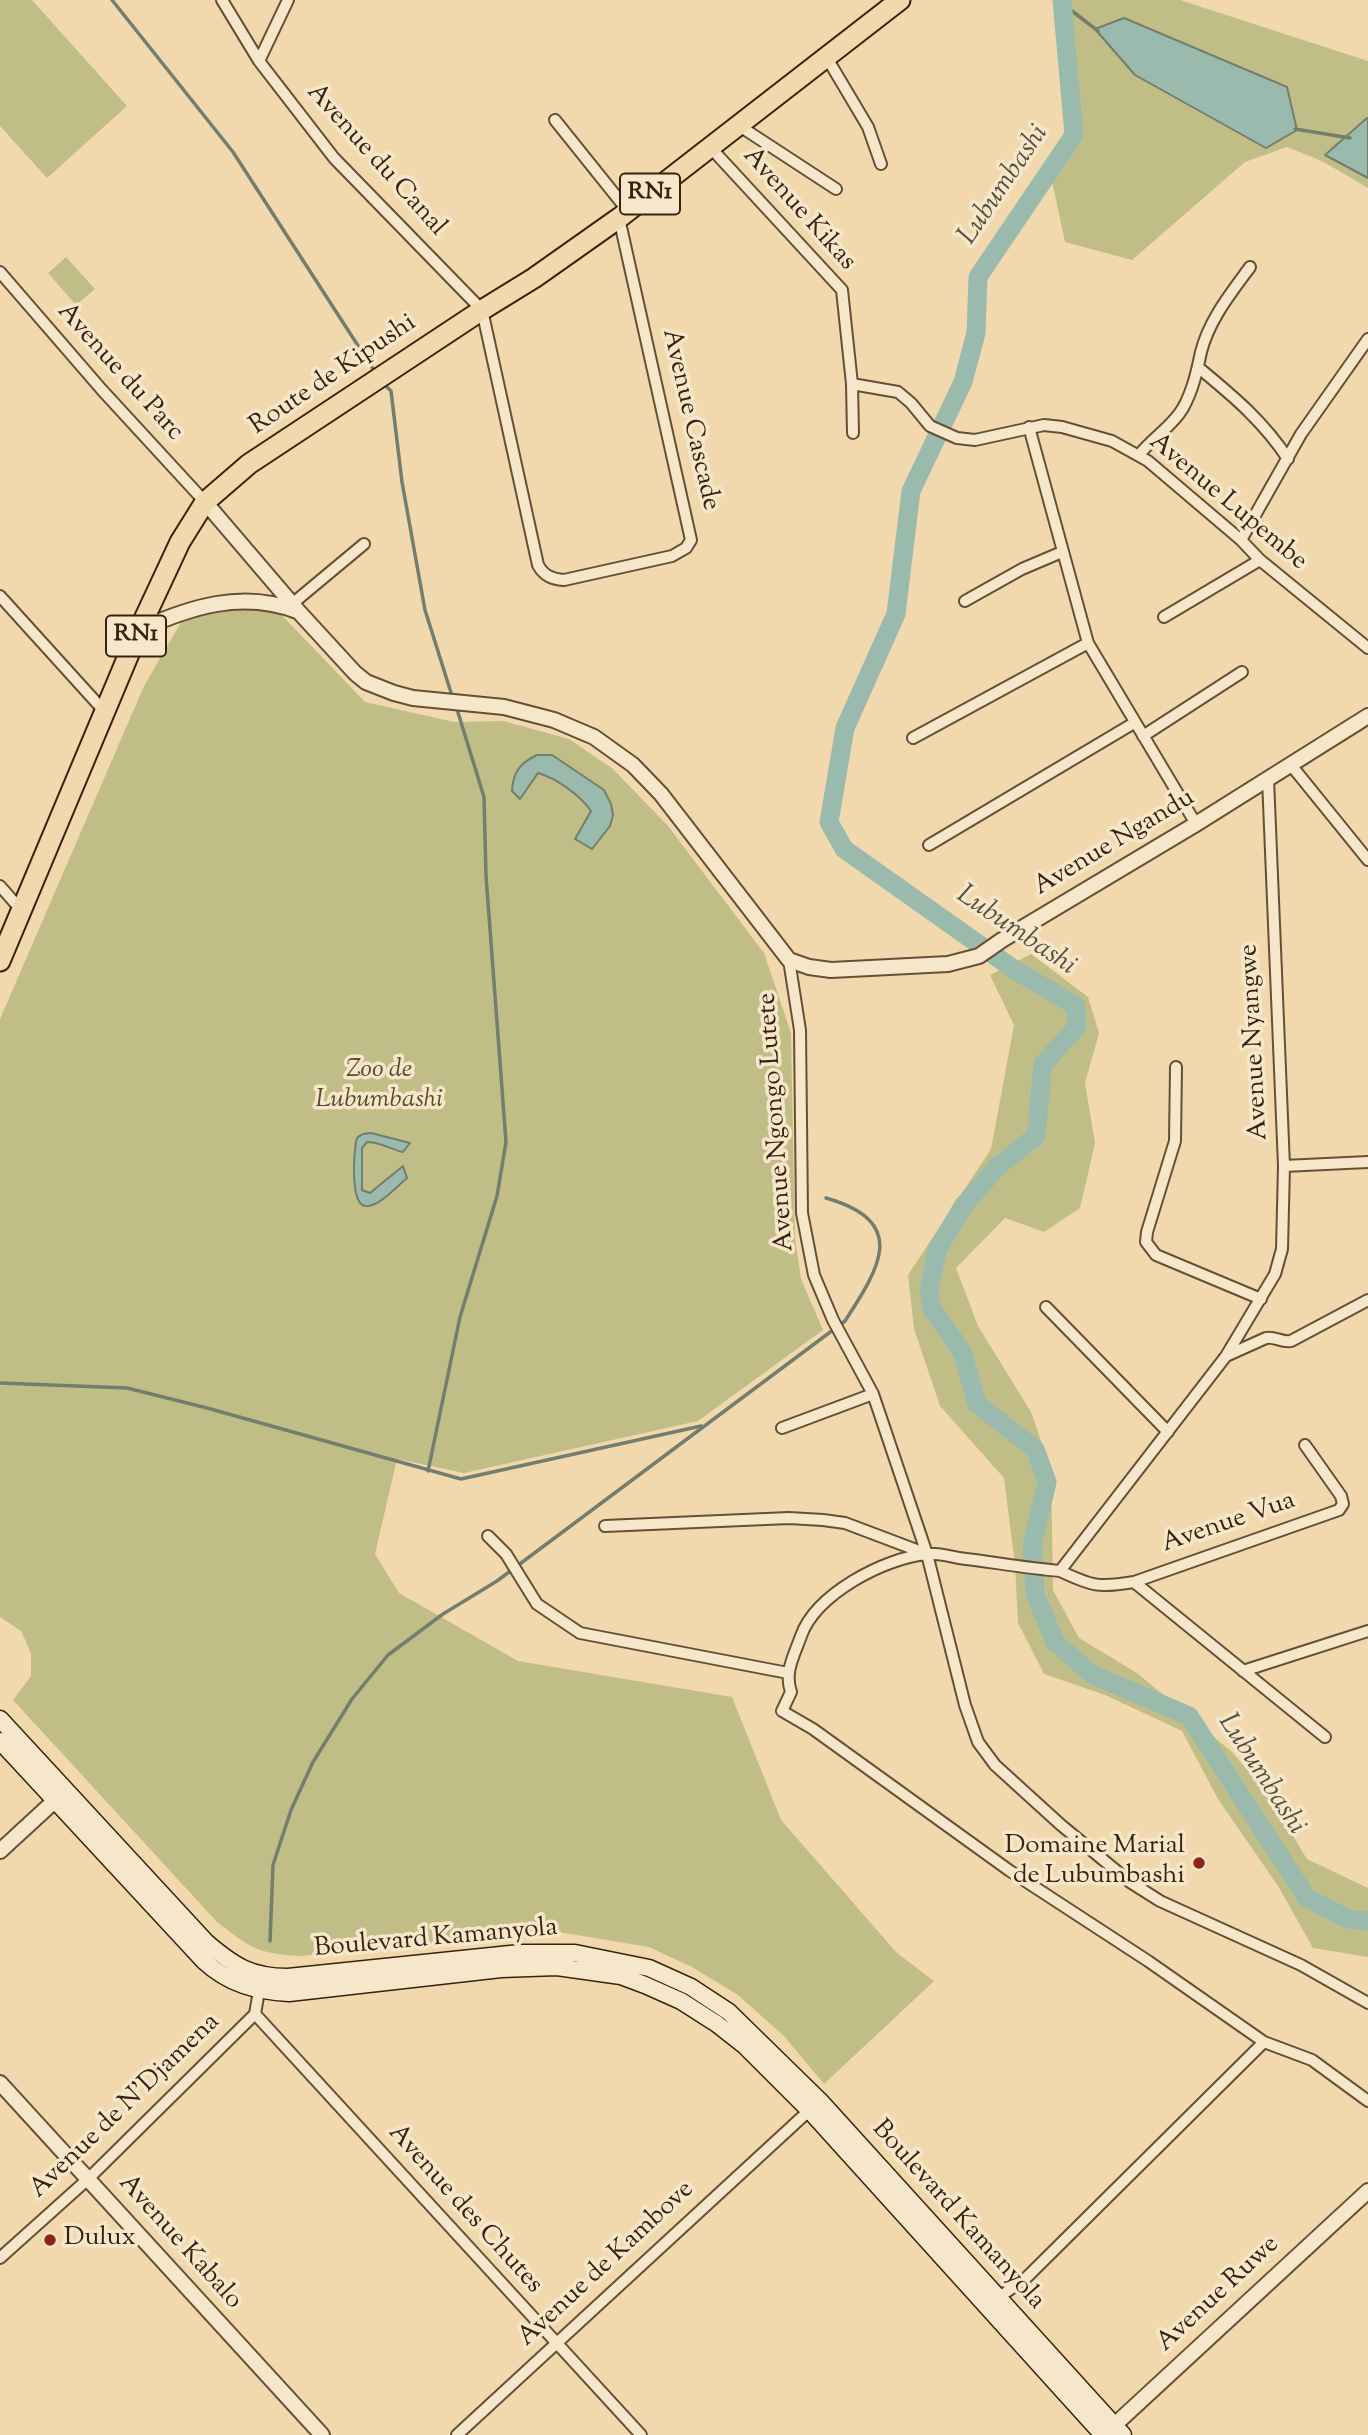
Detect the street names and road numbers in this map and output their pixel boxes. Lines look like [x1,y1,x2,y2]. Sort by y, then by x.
street label: Avenue du Canal [298,78,452,244]
street label: Avenue Kikas [735,142,861,278]
road number: RN1 [620,174,680,214]
street label: Avenue du Parc [49,298,189,448]
street label: Route de Kipushi [245,309,423,443]
street label: Avenue Cascade [653,326,725,514]
street label: Avenue Lupembe [1141,428,1313,578]
road number: RN1 [106,616,166,656]
street label: Avenue Ngandu [1029,784,1201,904]
street label: Avenue Nyangwe [1235,943,1277,1141]
street label: Avenue Ngongo Lutete [753,991,803,1253]
street label: Avenue Vua [1158,1487,1300,1561]
street label: Boulevard Kamanyola [313,1914,559,1966]
street label: Avenue de N'Djamena [24,2008,228,2206]
street label: Boulevard Kamanyola [864,2115,1050,2317]
street label: Avenue des Chutes [380,2119,548,2301]
street label: Avenue Kabalo [110,2169,248,2317]
street label: Avenue de Kambove [513,2175,701,2355]
street label: Avenue Ruwe [1151,2230,1287,2360]

